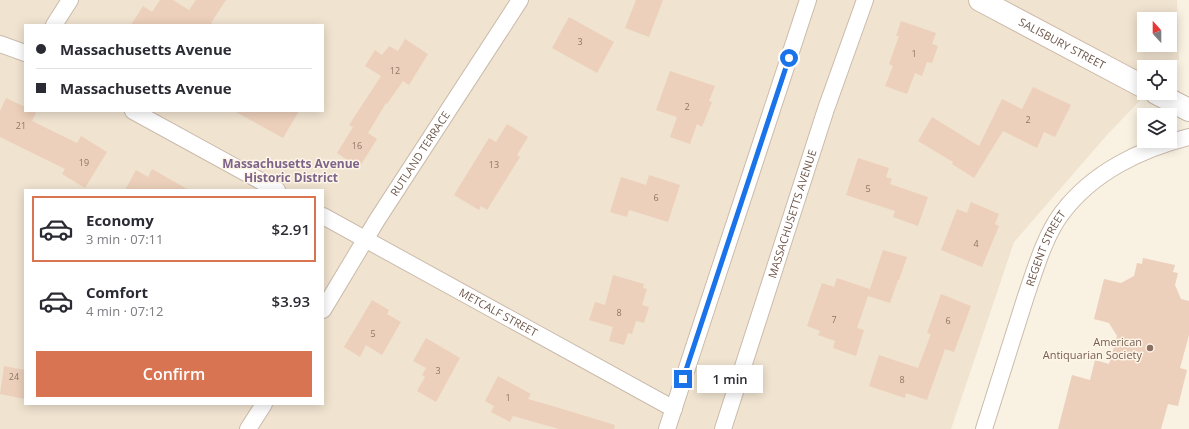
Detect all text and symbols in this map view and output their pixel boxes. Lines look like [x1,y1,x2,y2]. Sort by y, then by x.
north arrow [1137,12,1177,52]
map controls [1137,12,1177,148]
street label: SALISBURY STREET [1016,14,1108,72]
house number: 3 [577,35,583,48]
text: Massachusetts Avenue [60,39,232,59]
house number: 1 [911,47,917,60]
route start [780,49,798,67]
button: locate [1137,60,1177,100]
house number: 12 [390,64,400,77]
text: Massachusetts Avenue [60,78,232,98]
house number: 2 [684,100,690,113]
street label: RUTLAND TERRACE [387,108,453,199]
button: layers [1137,108,1177,148]
house number: 2 [1025,113,1031,126]
house number: 21 [16,119,26,132]
house number: 16 [352,139,362,152]
street label: MASSACHUSETTS AVENUE [764,147,819,280]
district label: Massachusetts Avenue Historic District [222,155,360,186]
house number: 19 [79,156,89,169]
house number: 13 [489,158,499,171]
house number: 5 [865,182,871,195]
house number: 6 [653,191,659,204]
street label: REGENT STREET [1022,207,1068,288]
text: Economy [86,210,154,230]
icon: car [38,211,74,247]
text: $2.91 [272,219,310,239]
text: 3 min · 07:11 [86,230,163,248]
house number: 4 [973,237,979,250]
text: Comfort [86,282,148,302]
icon: car [38,283,74,319]
street label: METCALF STREET [457,284,540,340]
text: $3.93 [272,291,310,311]
text: 4 min · 07:12 [86,302,163,320]
house number: 8 [616,306,622,319]
house number: 7 [831,313,837,326]
house number: 6 [945,314,951,327]
house number: 5 [370,327,376,340]
place label: American Antiquarian Society [1043,334,1142,362]
marker: American Antiquarian Society [1145,343,1155,353]
button: Confirm [36,351,312,397]
house number: 3 [435,364,441,377]
callout: 1 min [697,365,763,393]
house number: 24 [9,370,19,383]
route end [674,370,692,388]
text: 1 min [712,370,748,388]
house number: 8 [899,373,905,386]
house number: 1 [505,391,511,404]

